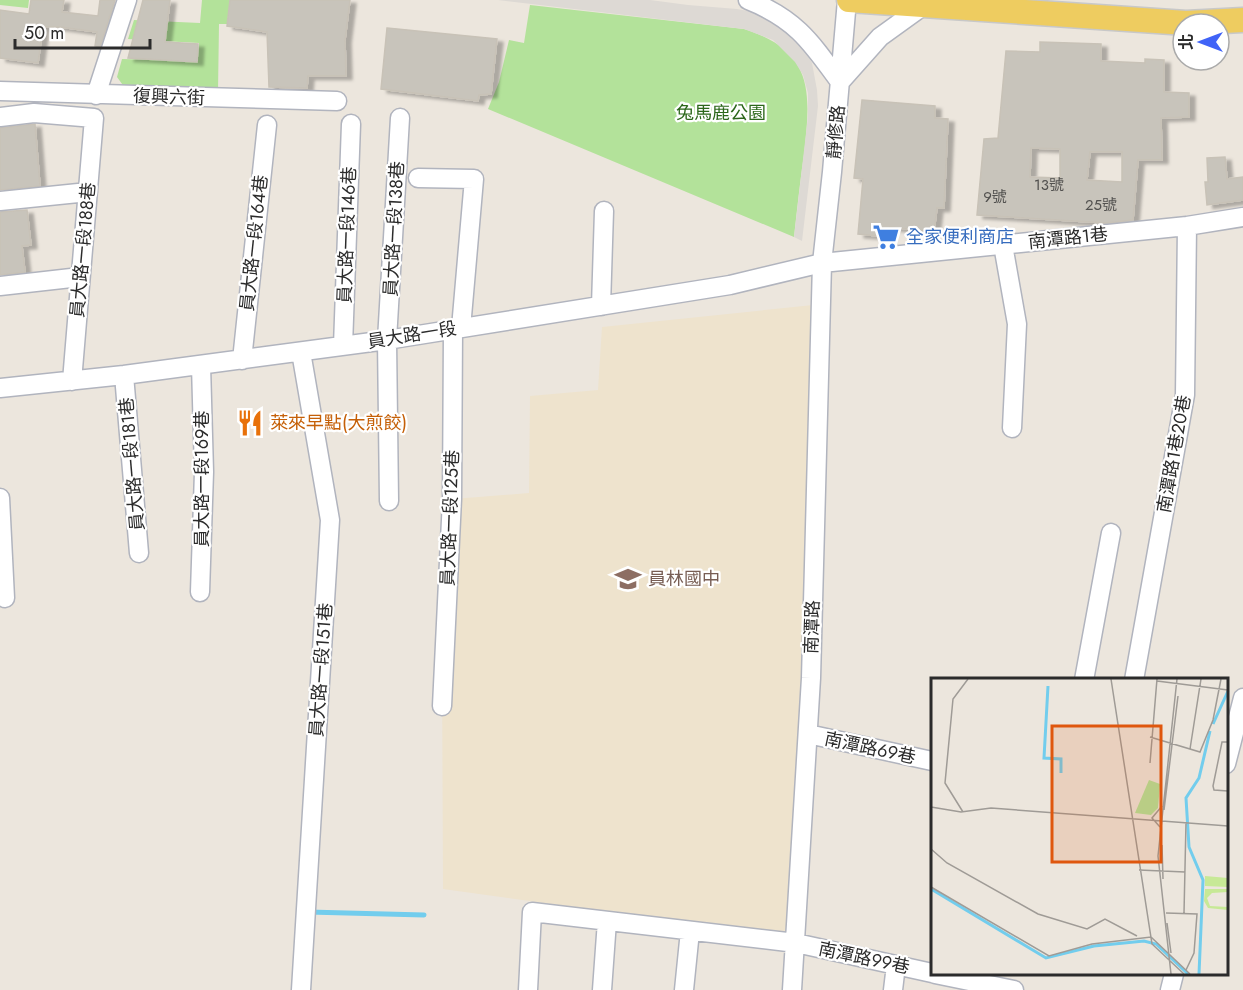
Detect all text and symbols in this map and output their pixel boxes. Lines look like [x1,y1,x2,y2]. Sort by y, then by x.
scale bar [15,12,150,50]
north arrow [1171,12,1231,72]
text: 50 m [24,20,64,46]
text: 北 [1175,34,1198,50]
street label: 復興六街 [133,83,205,111]
park label: 兔馬鹿公園 [676,100,766,126]
street label: 靜修路 [821,104,851,160]
street label: 員大路一段138巷 [377,161,411,297]
street label: 員大路一段146巷 [332,166,362,304]
street label: 員大路一段164巷 [234,174,274,312]
house number: 13號 [1034,174,1064,196]
street label: 員大路一段188巷 [64,181,102,319]
house number: 9號 [983,186,1007,208]
house number: 25號 [1085,194,1117,216]
street label: 南潭路1巷 [1027,221,1109,255]
supermarket icon: 全家便利商店 [871,222,901,252]
place label: 全家便利商店 [906,224,1014,250]
street label: 員大路一段 [366,315,458,355]
street label: 南潭路1巷20巷 [1151,393,1197,515]
street label: 員大路一段181巷 [113,396,151,532]
restaurant icon: 萊來早點(大煎餃) [235,408,265,438]
place label: 萊來早點(大煎餃) [270,410,407,436]
street label: 員大路一段169巷 [189,411,215,547]
street label: 員大路一段125巷 [435,449,465,587]
school or university icon: 員林國中 [613,564,643,594]
place label: 員林國中 [648,566,720,592]
street label: 南潭路 [798,600,826,654]
street label: 員大路一段151巷 [303,602,339,738]
inset map [931,678,1228,975]
street label: 南潭路69巷 [822,726,918,770]
street label: 南潭路99巷 [816,936,912,980]

